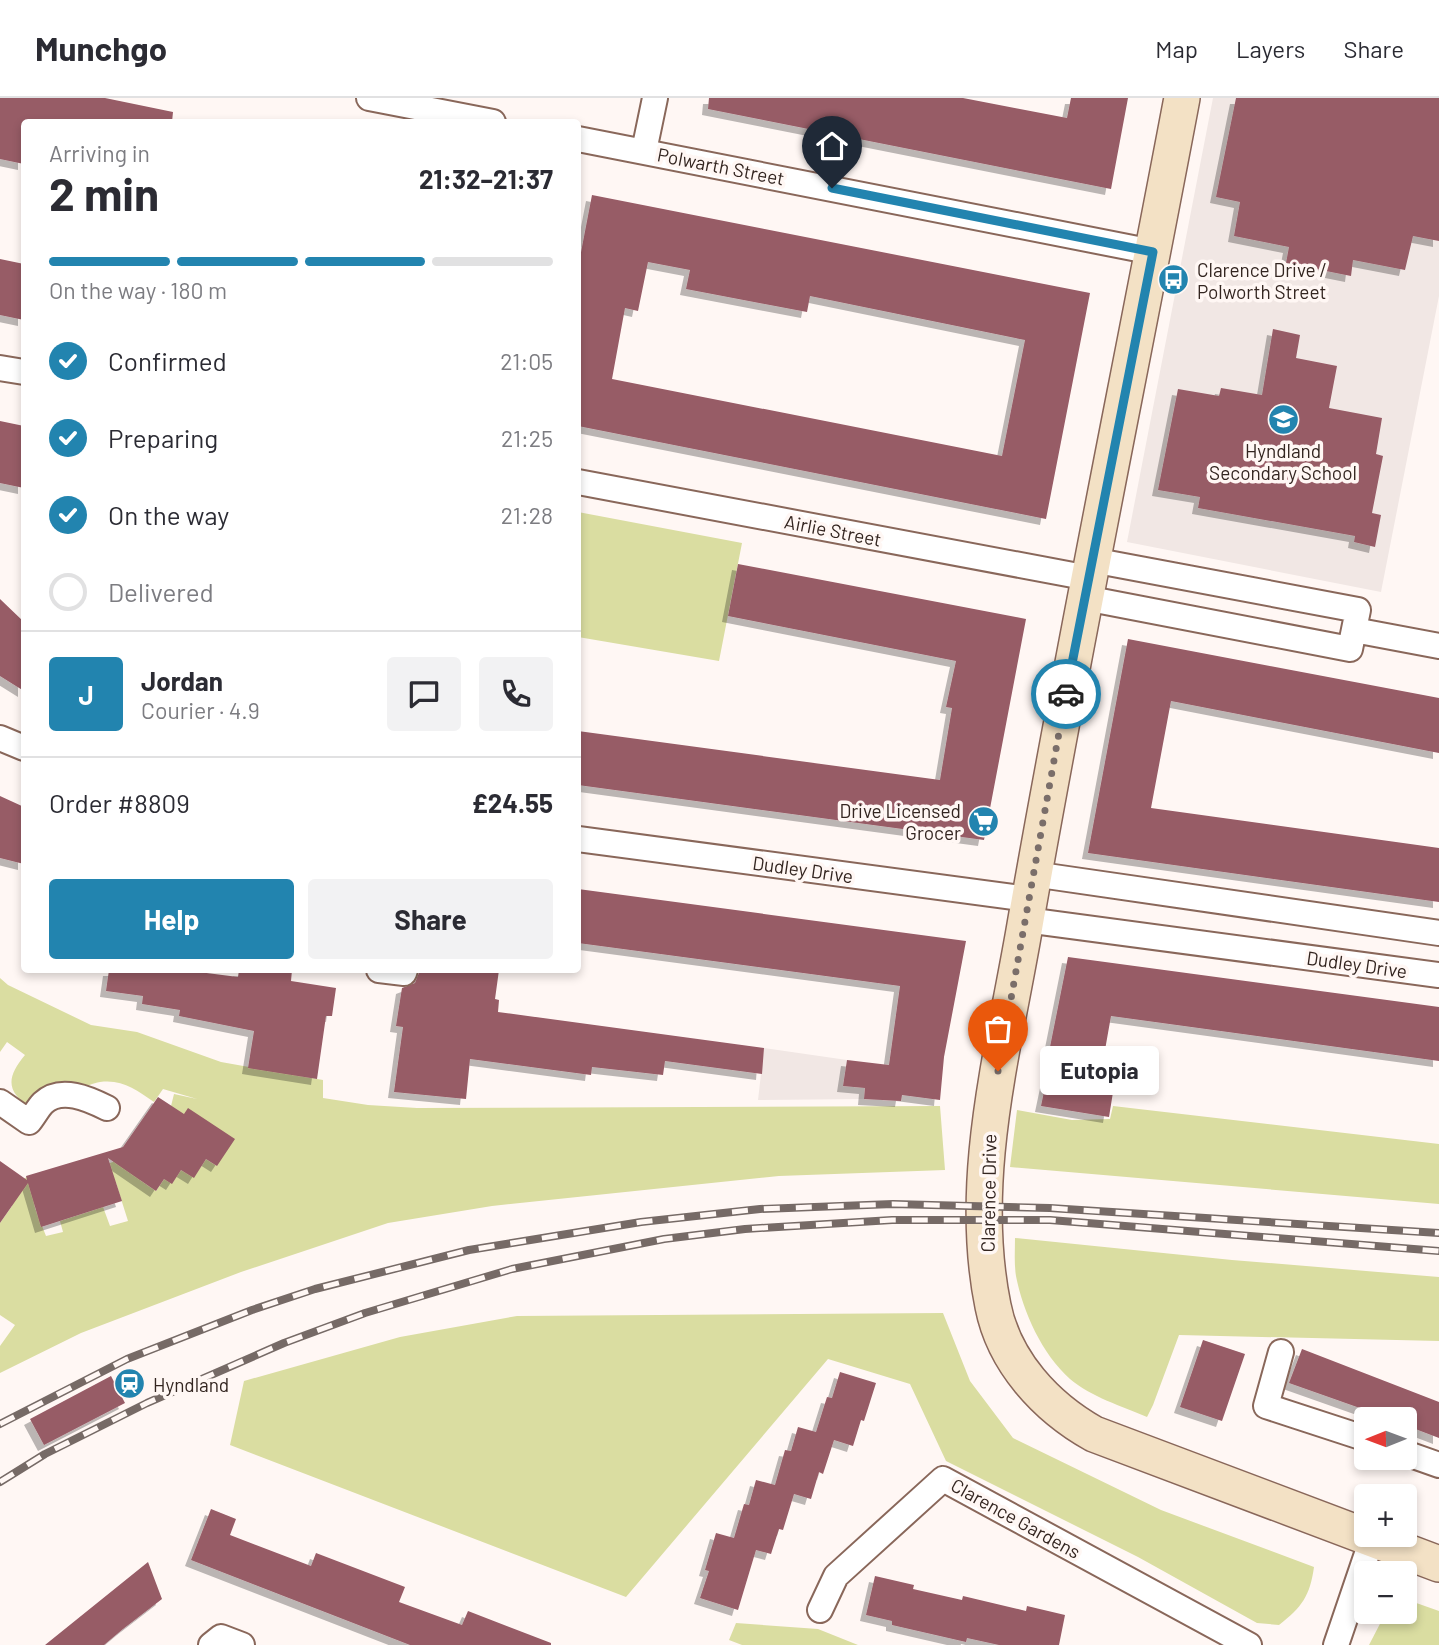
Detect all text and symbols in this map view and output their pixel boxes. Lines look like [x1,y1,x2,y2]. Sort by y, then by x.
text: Munchgo [35,28,167,68]
text: Map [1155,34,1198,63]
text: Layers [1236,34,1305,63]
text: Share [1343,34,1404,63]
pin [802,116,862,188]
icon: home [813,127,851,165]
text: Arriving in [49,139,150,167]
street label: Polwarth Street [656,142,786,190]
text: 21:32–21:37 [419,163,553,194]
text: 2 min [49,165,159,220]
place label: Clarence Drive / Polworth Street [1197,258,1327,303]
bus stop icon: Clarence Drive / Polworth Street [1157,263,1191,297]
text: On the way · 180 m [49,276,227,304]
icon: check [49,342,87,380]
text: Confirmed [108,345,227,376]
text: 21:05 [500,347,553,375]
school or university icon: Hyndland Secondary School [1266,402,1300,436]
icon: check [49,419,87,457]
text: Preparing [108,422,218,453]
text: 21:25 [501,424,553,452]
place label: Hyndland Secondary School [1209,439,1357,484]
icon: check [49,496,87,534]
text: On the way [108,499,229,530]
text: 21:28 [501,501,553,529]
street label: Airlie Street [783,509,883,551]
text: Delivered [108,576,214,607]
button: chat [387,657,461,731]
button: phone [479,657,553,731]
courier [1031,659,1101,729]
text: Jordan [141,665,223,696]
icon: car [1047,675,1085,713]
text: J [78,679,94,710]
text: Courier · 4.9 [141,696,260,724]
text: Order #8809 [49,787,190,818]
text: £24.55 [472,787,553,818]
place label: Drive Licensed Grocer [839,799,961,844]
supermarket icon: Drive Licensed Grocer [967,804,1001,838]
street label: Dudley Drive [751,851,855,887]
button: Help [49,879,294,959]
button: Share [308,879,553,959]
street label: Dudley Drive [1305,946,1409,982]
pin [968,999,1028,1071]
icon: bag [979,1010,1017,1048]
callout: Eutopia [1040,1046,1159,1096]
text: Eutopia [1060,1056,1139,1084]
street label: Clarence Drive [975,1133,1001,1253]
station icon: Hyndland [113,1367,147,1401]
place label: Hyndland [153,1373,229,1396]
north arrow [1354,1407,1418,1470]
map controls [1354,1407,1417,1624]
street label: Clarence Gardens [947,1473,1085,1563]
button: + [1354,1484,1417,1547]
button: − [1354,1561,1417,1624]

